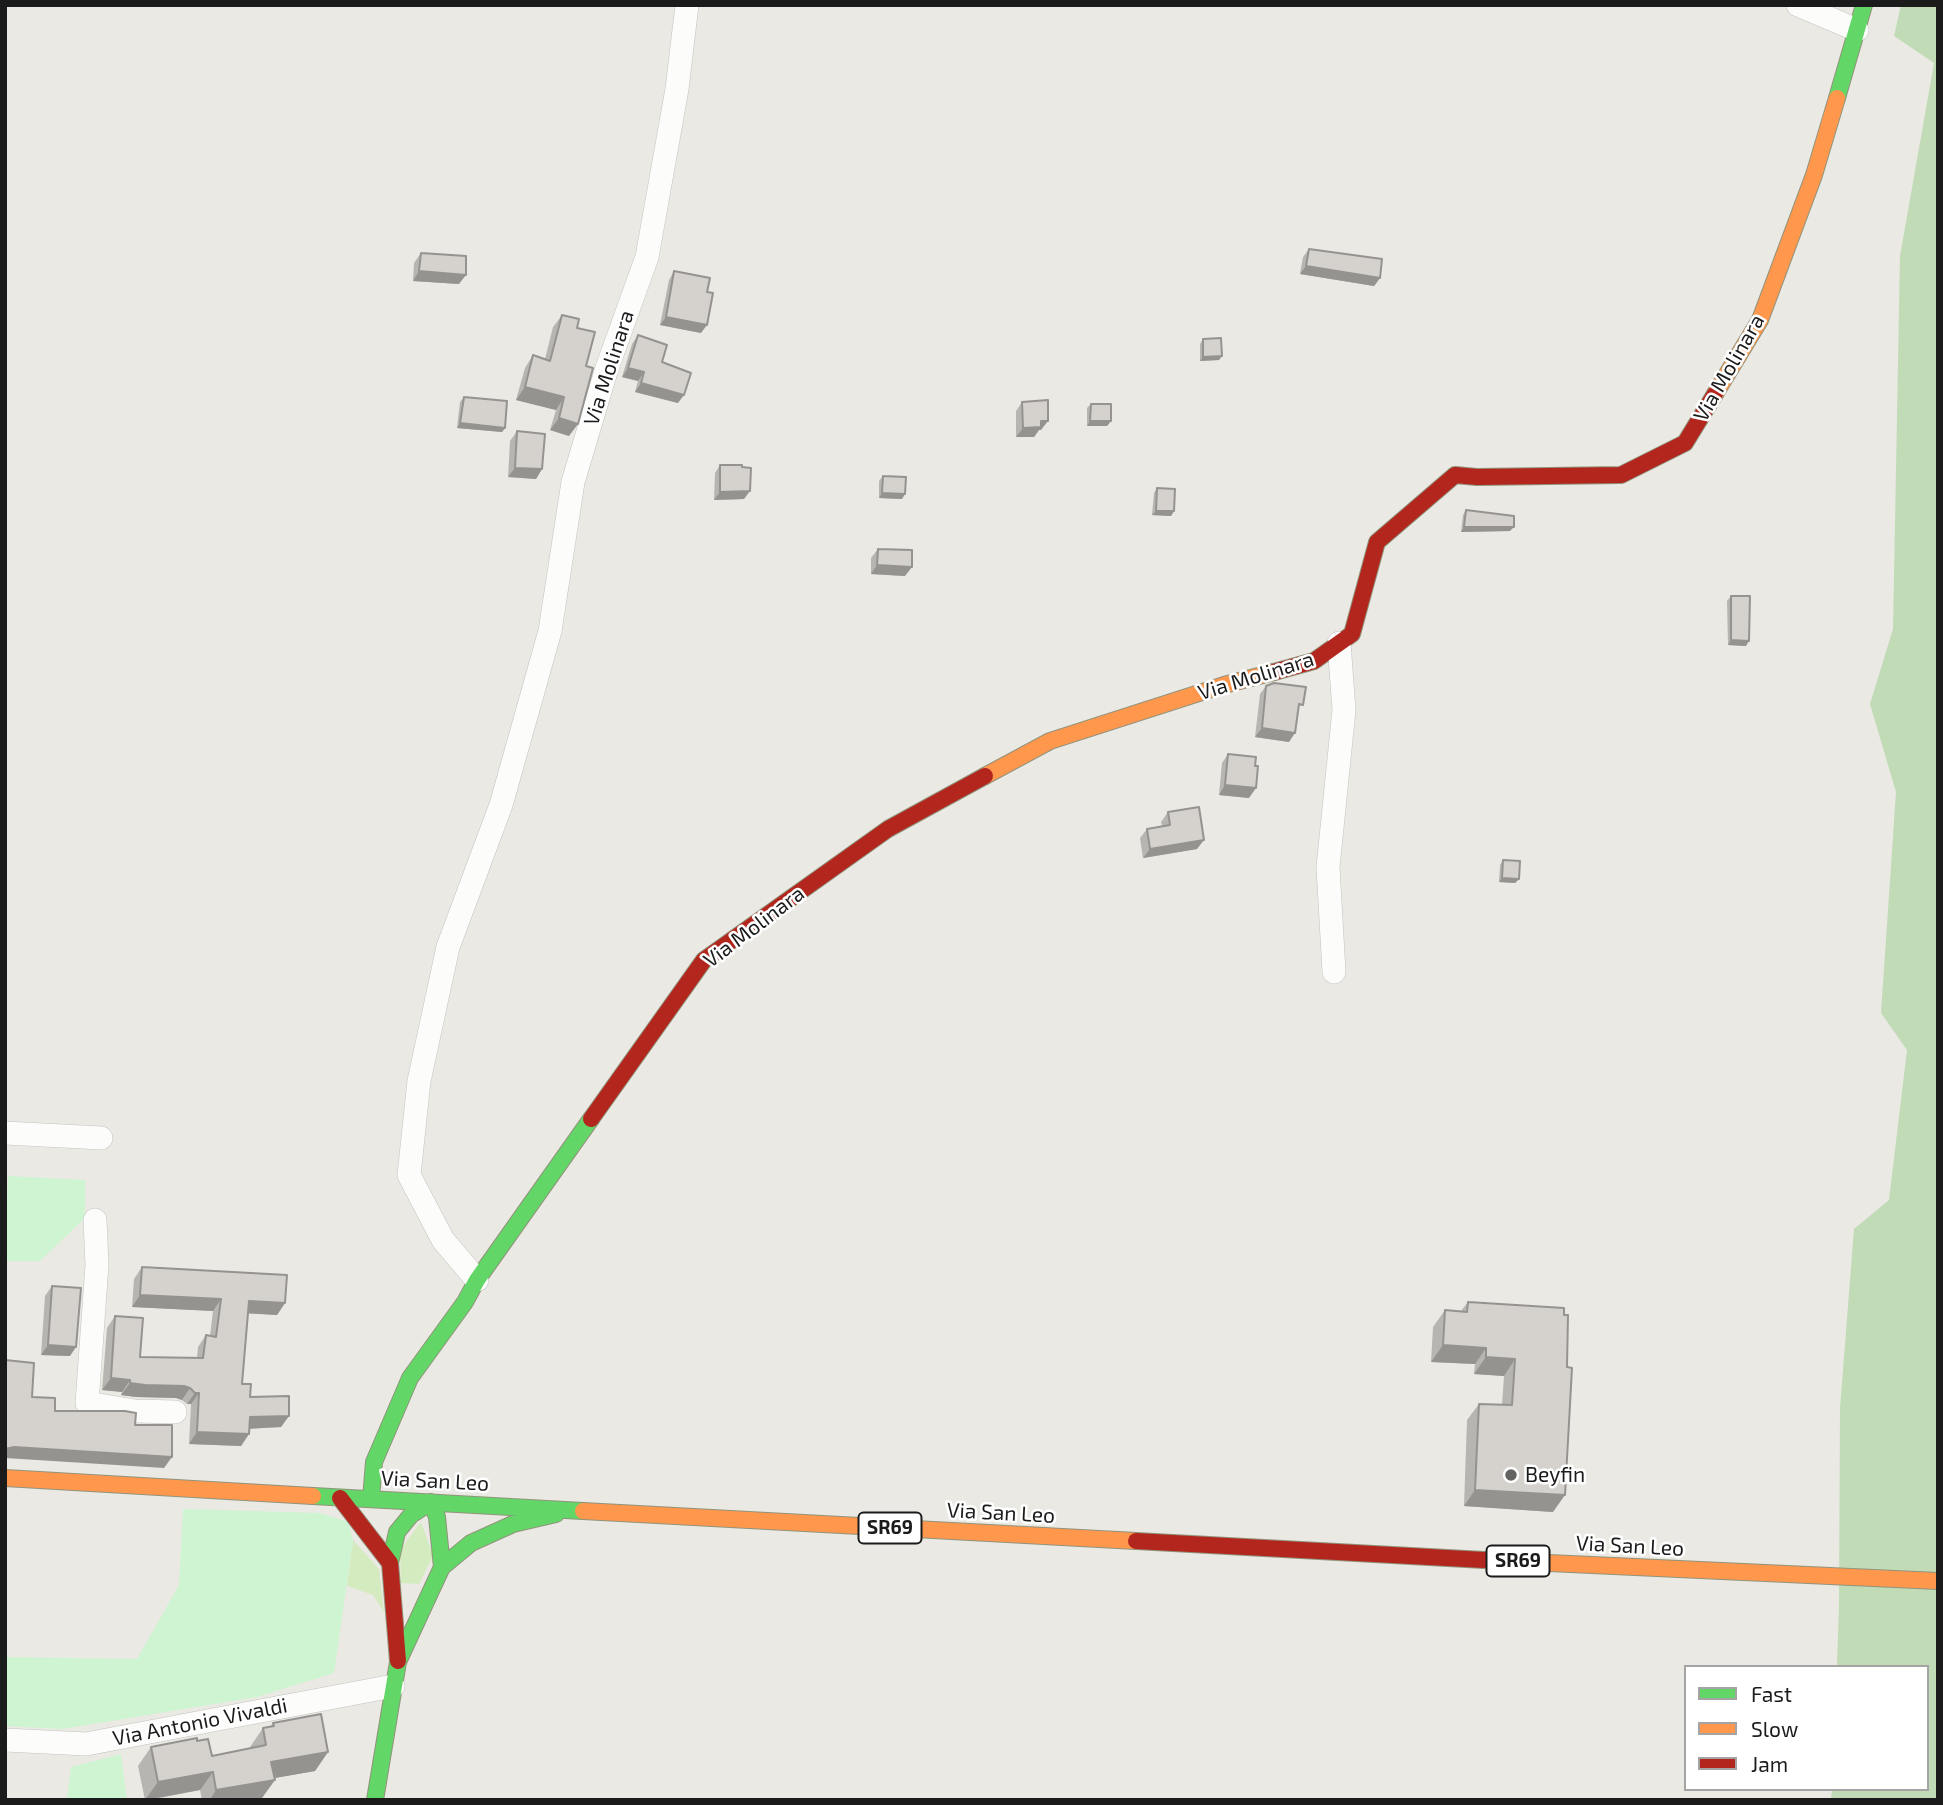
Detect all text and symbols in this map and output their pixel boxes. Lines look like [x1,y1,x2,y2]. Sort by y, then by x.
street label: Via Molinara [579,307,639,429]
street label: Via Molinara [1688,310,1770,426]
street label: Via Molinara [1195,646,1317,706]
street label: Via Molinara [699,881,809,973]
place label: Beyfin [1525,1462,1585,1488]
street label: Via San Leo [380,1466,490,1496]
marker: Beyfin [1503,1467,1519,1483]
street label: Via San Leo [946,1498,1056,1528]
road number: SR69 [858,1512,922,1544]
street label: Via San Leo [1575,1531,1685,1561]
road number: SR69 [1486,1546,1550,1576]
legend [1684,1665,1929,1791]
text: Fast [1751,1681,1792,1706]
street label: Via Antonio Vivaldi [111,1693,289,1751]
text: Slow [1751,1716,1798,1741]
text: Jam [1751,1751,1788,1776]

